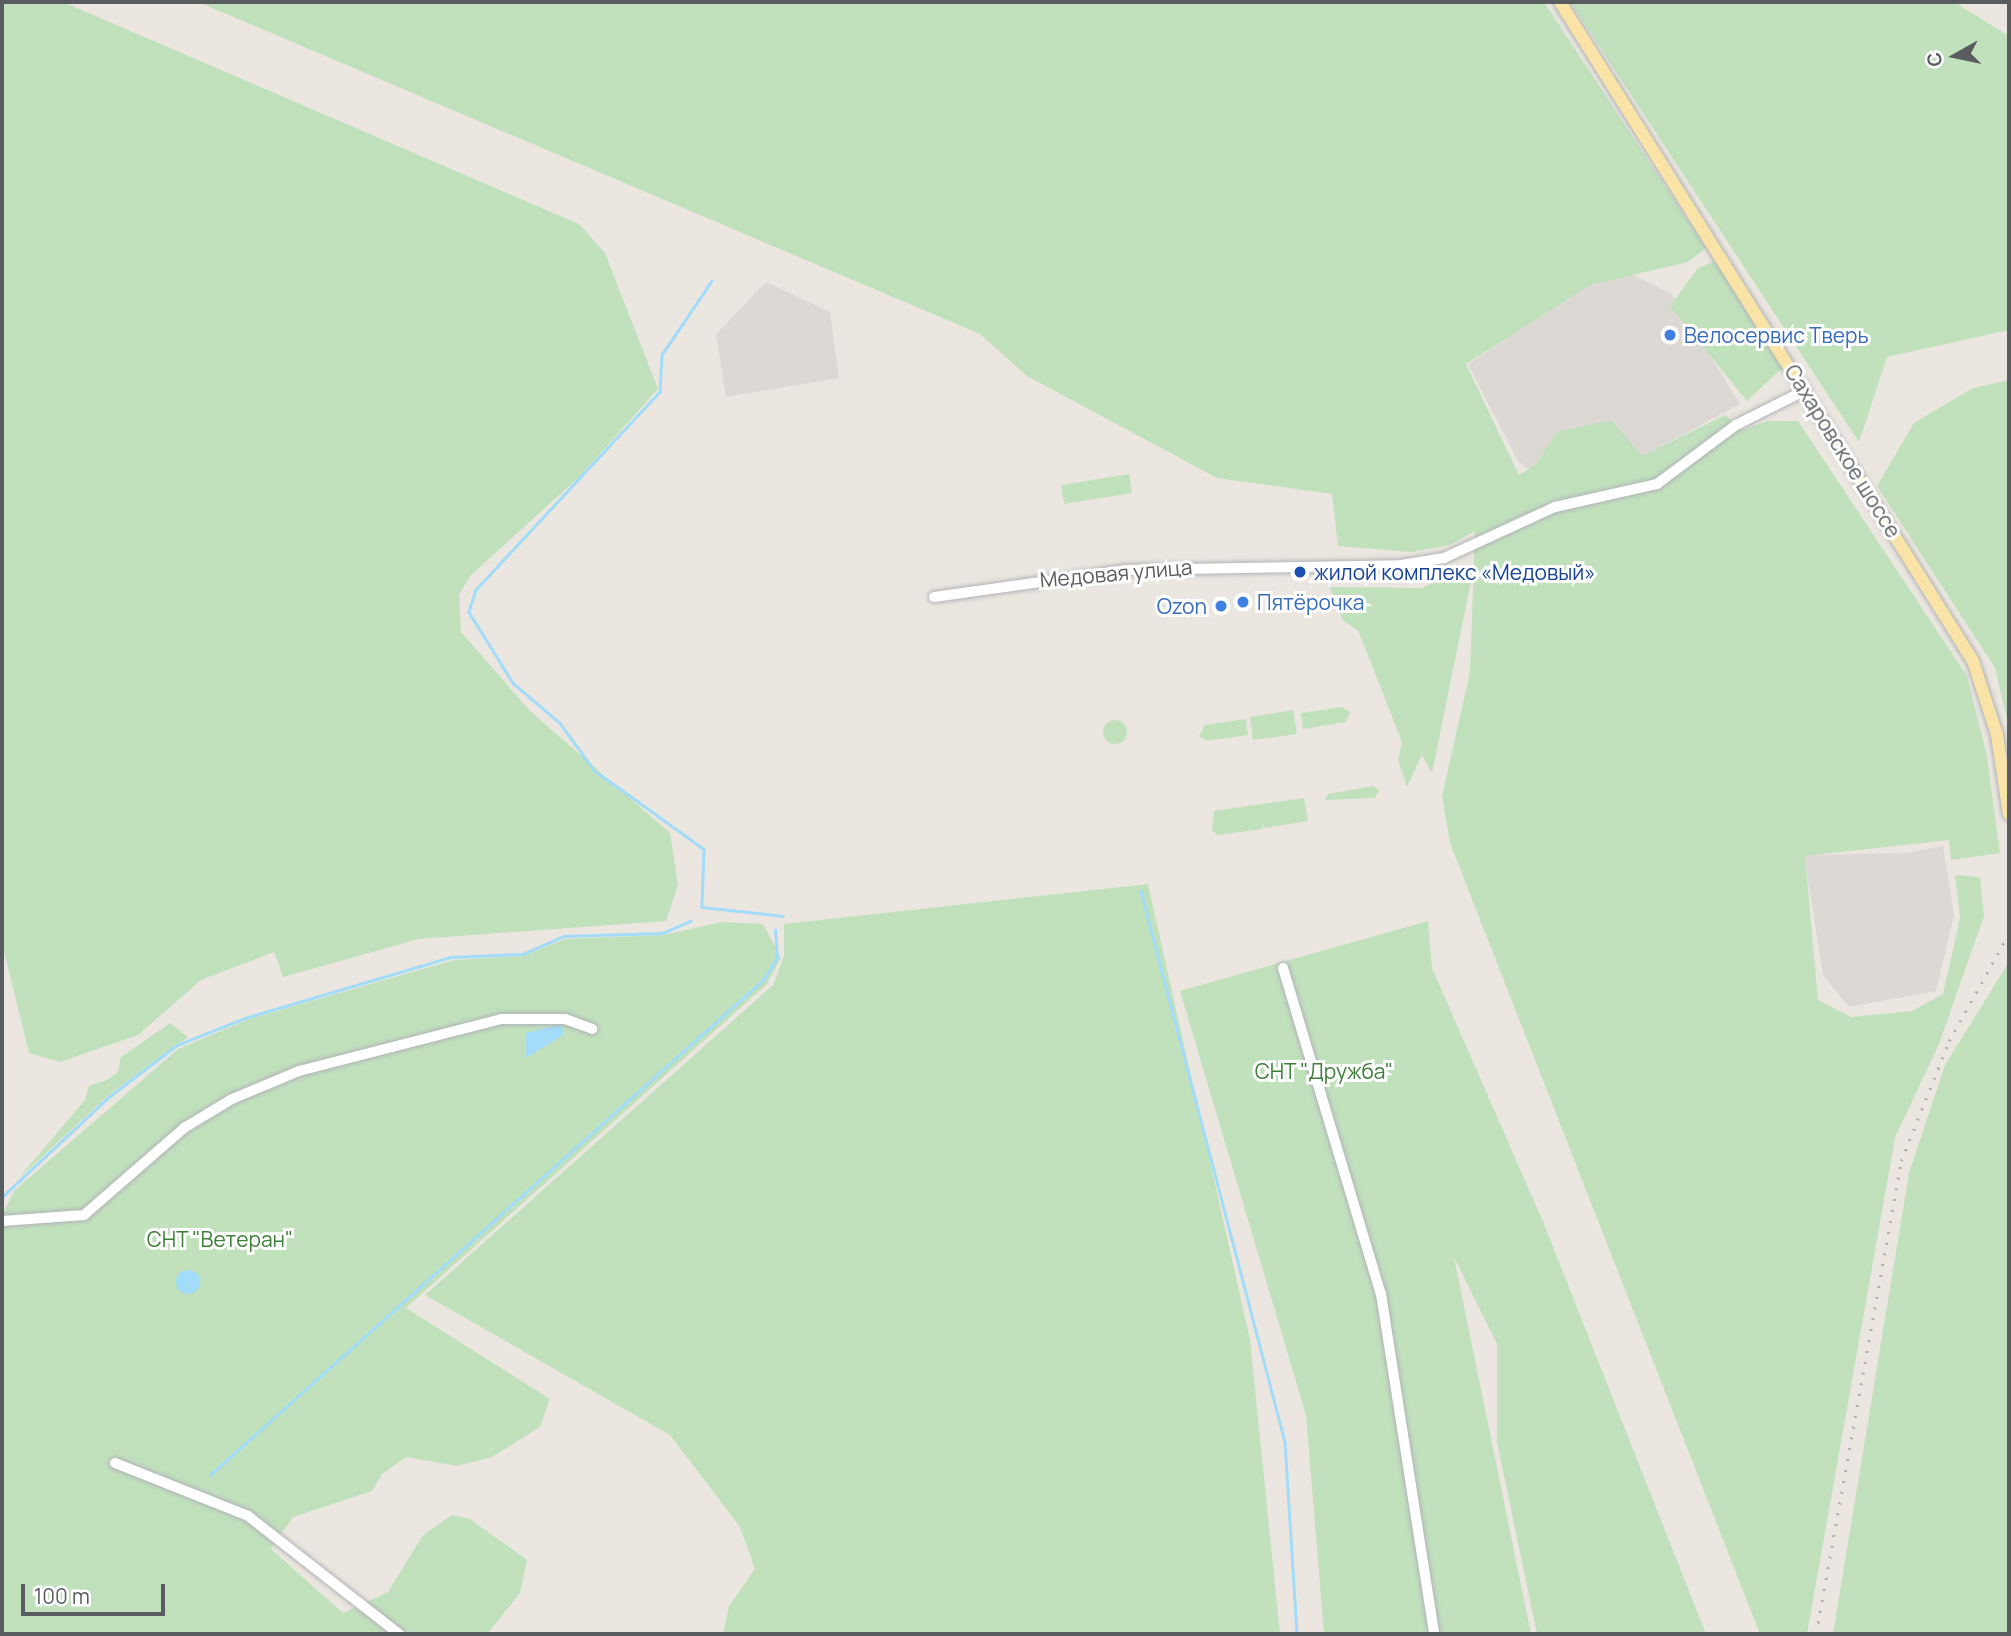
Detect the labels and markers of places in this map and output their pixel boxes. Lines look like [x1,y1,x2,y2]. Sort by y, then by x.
place label: Велосервис Тверь [1684,322,1869,348]
marker: Велосервис Тверь [1662,327,1678,343]
place label: жилой комплекс «Медовый» [1314,559,1595,585]
marker: жилой комплекс «Медовый» [1292,564,1308,580]
place label: Пятёрочка [1257,589,1364,615]
place label: Ozon [1157,593,1207,619]
marker: Пятёрочка [1235,594,1251,610]
marker: Ozon [1213,598,1229,614]

